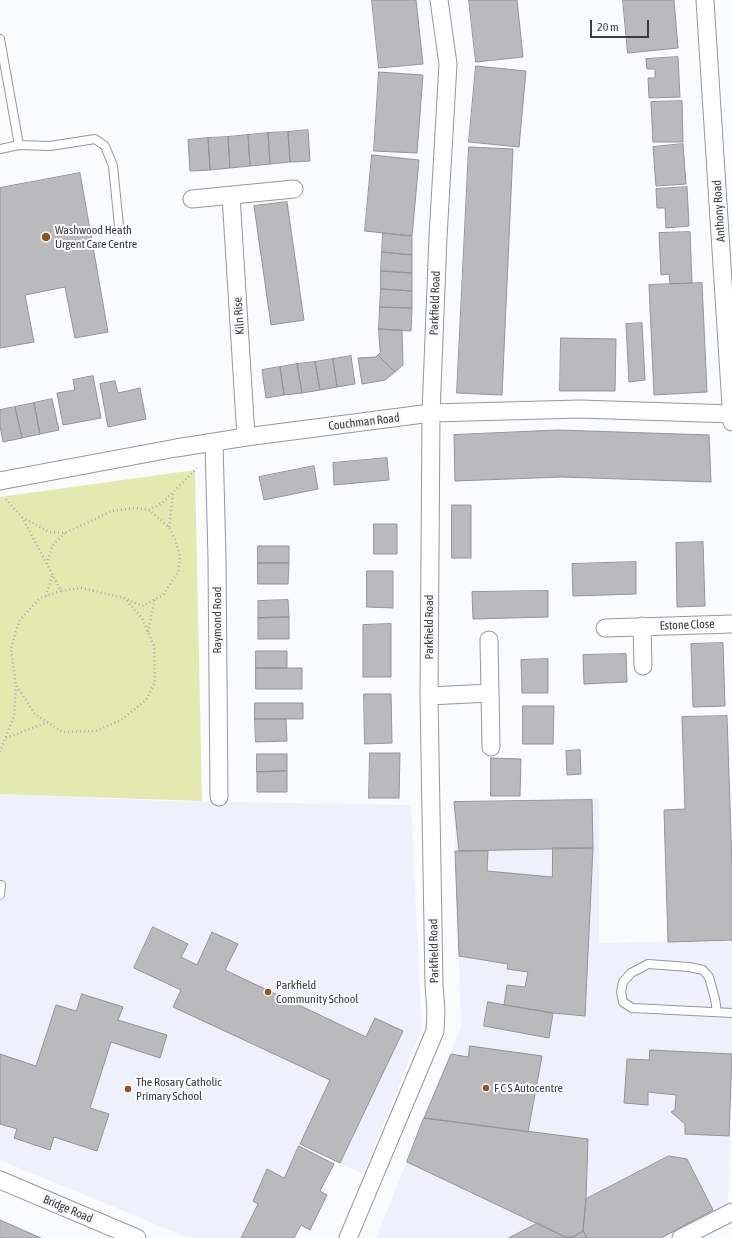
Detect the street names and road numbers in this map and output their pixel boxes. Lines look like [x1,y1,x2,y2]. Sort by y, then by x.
street label: Anthony Road [710,180,728,242]
street label: Parkfield Road [427,270,443,336]
street label: Kiln Rise [231,297,247,335]
street label: Couchman Road [328,410,400,434]
street label: Raymond Road [210,587,224,653]
street label: Parkfield Road [422,595,436,659]
street label: Estone Close [659,617,715,633]
street label: Parkfield Road [426,918,442,984]
street label: Bridge Road [41,1192,95,1226]

